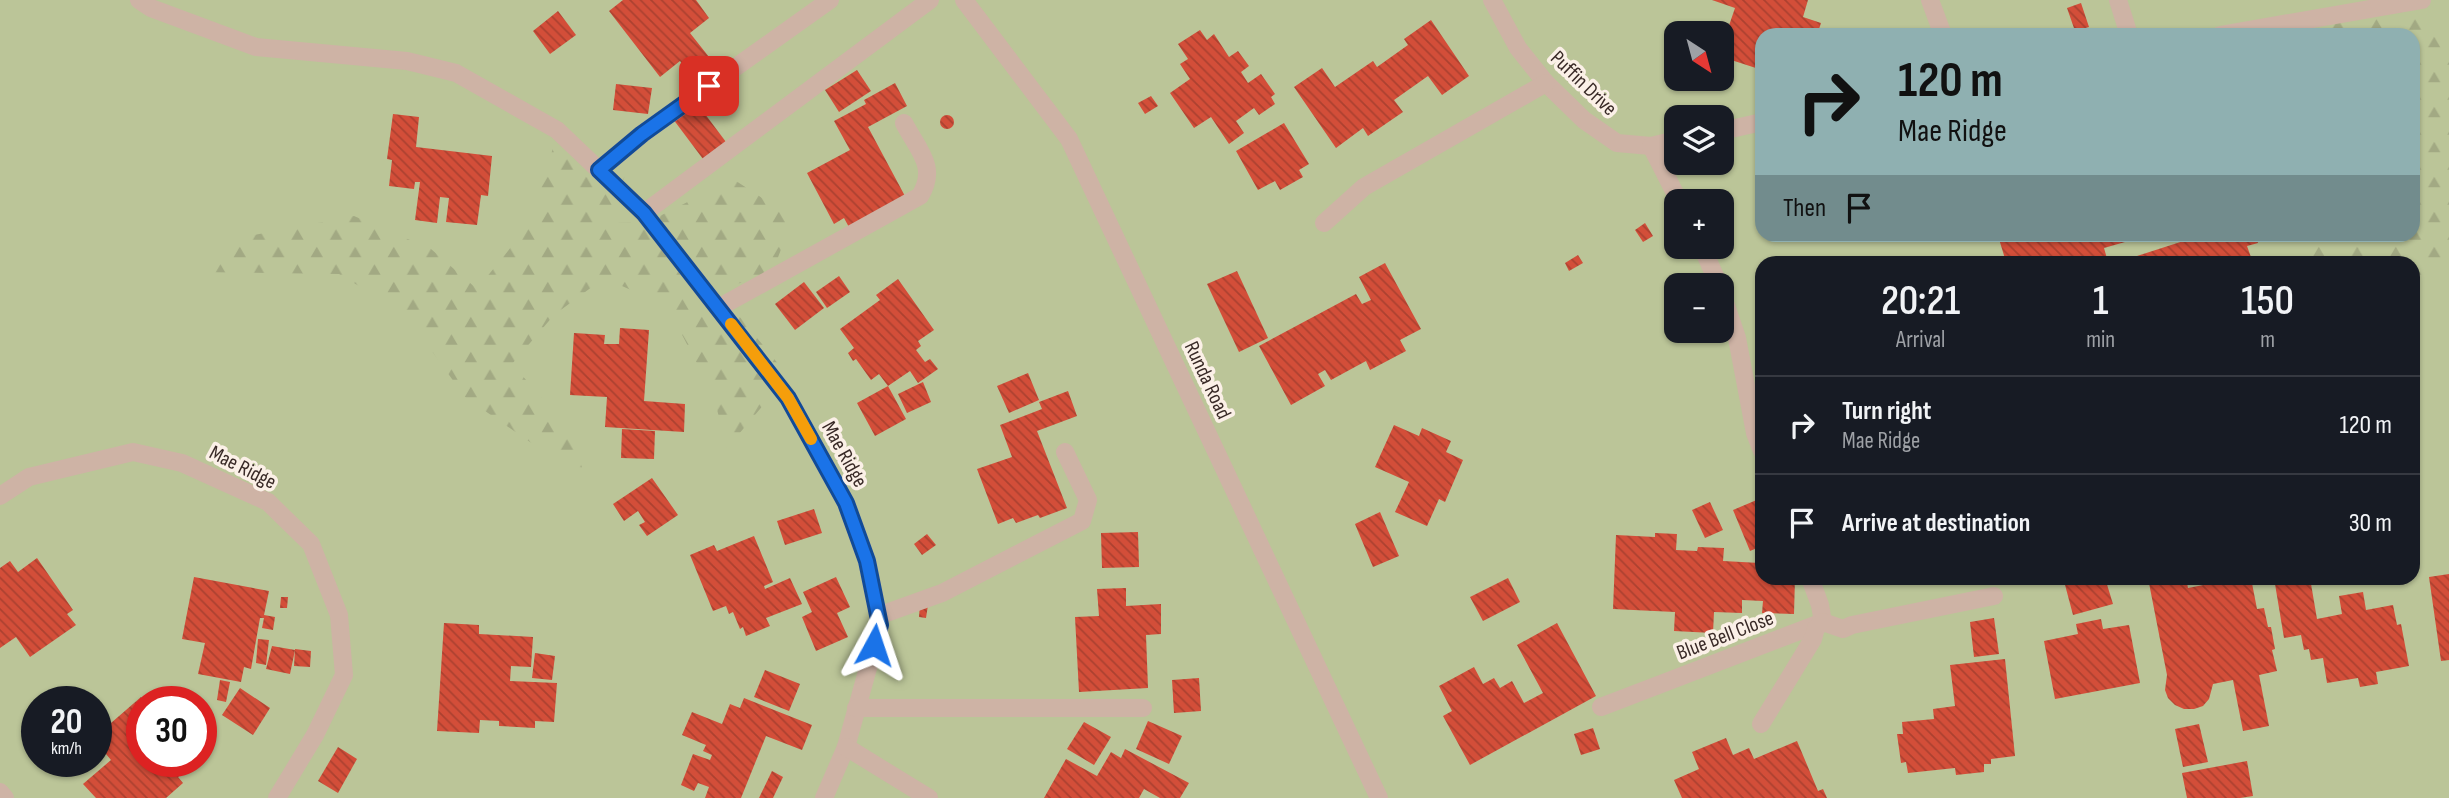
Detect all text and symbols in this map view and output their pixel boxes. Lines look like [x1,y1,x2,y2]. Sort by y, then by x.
north arrow [1664,21,1734,91]
map controls [1664,21,1734,343]
street label: Puffin Drive [1545,46,1622,121]
text: 120 m [1898,52,2003,111]
pin [679,56,739,116]
icon: right [1783,56,1874,147]
icon: arrive [690,67,728,105]
button: layers [1664,105,1734,175]
text: Mae Ridge [1898,112,2007,151]
button: + [1664,189,1734,259]
icon: arrive [1840,189,1878,227]
text: Then [1783,193,1826,224]
button: − [1664,273,1734,343]
text: 20:21 [1881,276,1960,327]
text: 1 [2093,276,2109,327]
text: 150 [2241,276,2294,327]
text: Arrival [1896,326,1945,354]
text: min [2086,326,2115,354]
text: m [2260,326,2275,354]
street label: Runda Road [1179,337,1236,423]
text: Turn right [1842,396,1931,427]
icon: right [1783,406,1821,444]
text: 120 m [2339,410,2392,441]
street label: Mae Ridge [816,417,873,492]
text: Mae Ridge [1842,427,1920,455]
street label: Mae Ridge [205,440,280,495]
icon: arrive [1783,504,1821,542]
text: Arrive at destination [1842,508,2030,539]
text: 30 m [2349,508,2392,539]
street label: Blue Bell Close [1673,606,1777,665]
position arrow [837,608,911,682]
speed limit sign: 30 [126,686,217,777]
text: 20 [51,701,83,744]
text: km/h [51,738,82,759]

